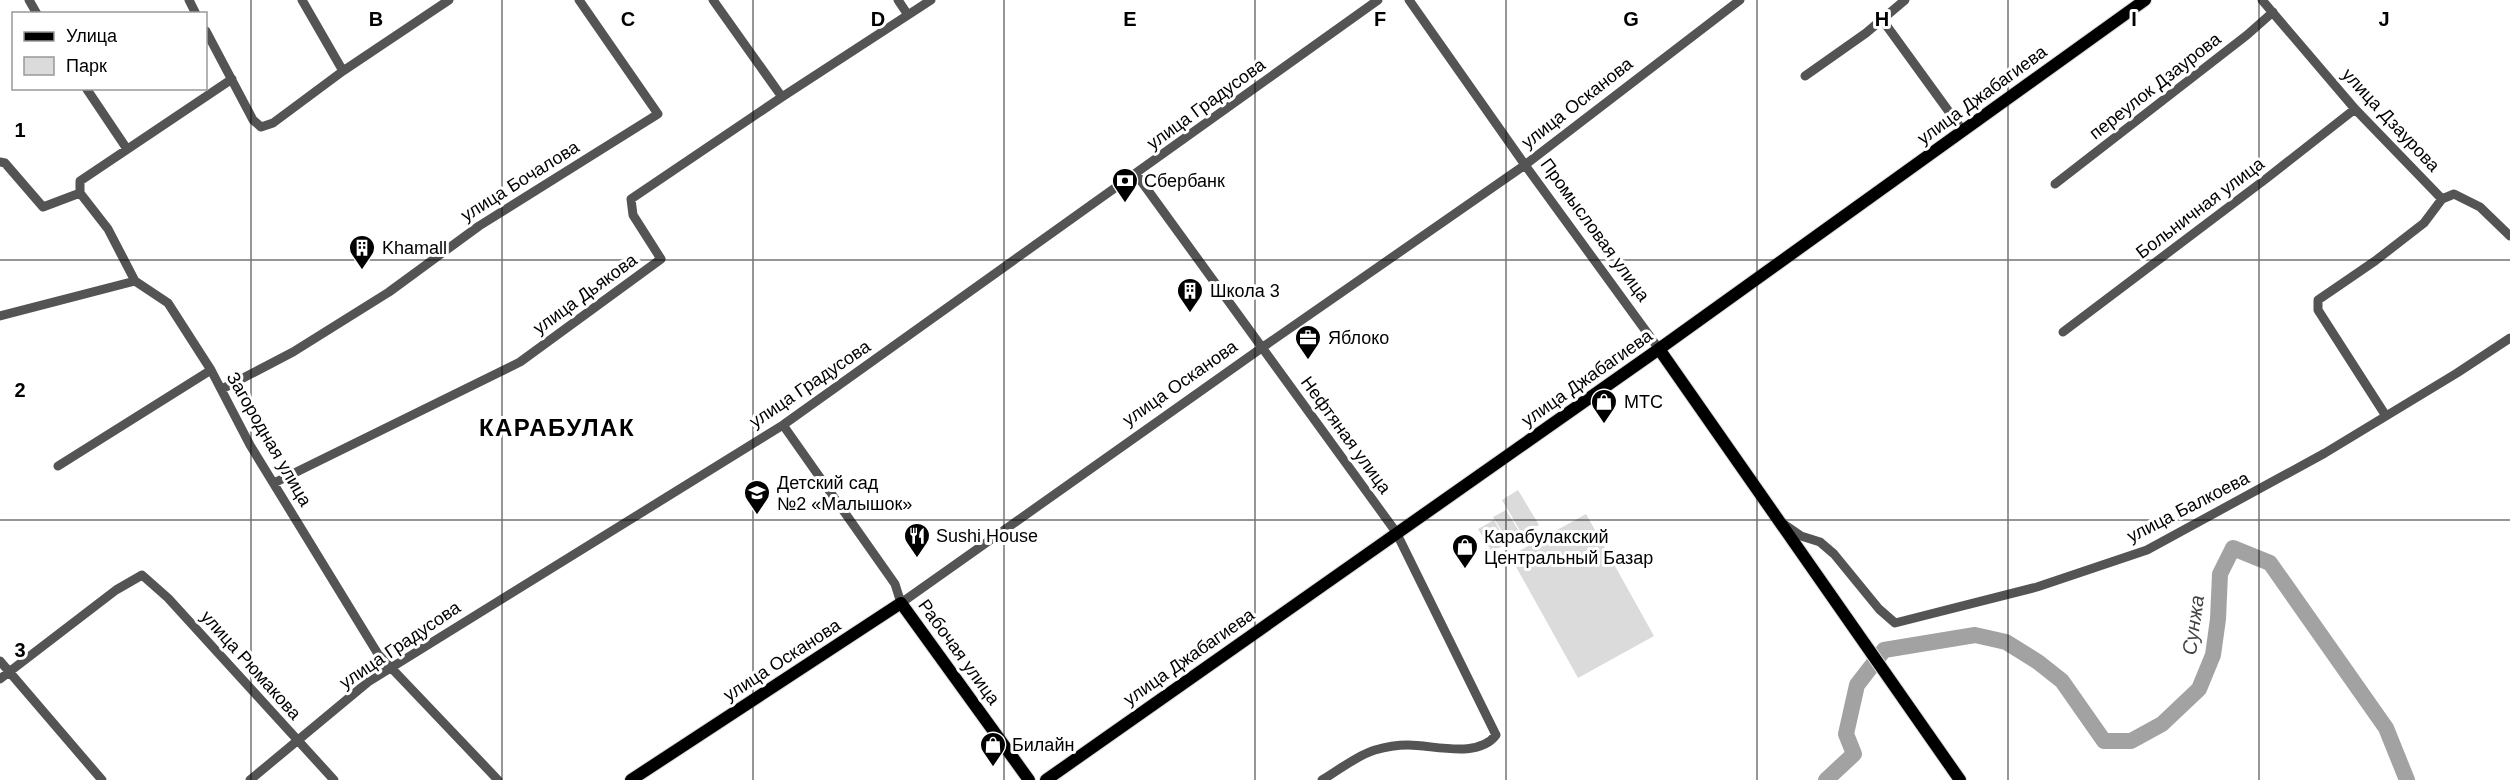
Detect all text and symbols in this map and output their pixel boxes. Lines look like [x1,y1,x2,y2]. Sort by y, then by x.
text: B [369,8,383,30]
text: C [621,8,635,30]
text: D [871,8,885,30]
text: E [1123,8,1137,30]
text: F [1374,8,1386,30]
text: G [1623,8,1639,30]
text: H [1875,8,1889,30]
text: I [2131,8,2137,30]
text: J [2378,8,2390,30]
legend [12,12,207,90]
text: Улица [66,26,118,46]
street label: переулок Дзаурова [2085,28,2225,143]
street label: улица Джабагиева [1914,41,2051,149]
street label: улица Осканова [1518,53,1637,152]
street label: улица Градусова [1143,54,1270,154]
text: Парк [66,56,107,76]
street label: улица Дзаурова [2338,64,2445,176]
text: 1 [14,119,26,141]
street label: улица Бочалова [457,136,584,225]
street label: Больничная улица [2132,153,2269,263]
street label: Промысловая улица [1536,155,1654,306]
bank icon: Сбербанк [1110,166,1140,204]
place label: Сбербанк [1144,171,1225,191]
building icon: Khamall [347,233,377,271]
place label: Khamall [382,238,447,258]
street label: улица Дьякова [529,249,642,338]
building icon: Школа 3 [1175,276,1205,314]
place label: Школа 3 [1210,281,1280,301]
office icon: Яблоко [1293,323,1323,361]
street label: улица Джабагиева [1518,325,1657,431]
place label: Яблоко [1328,328,1389,348]
street label: улица Градусова [746,336,875,432]
street label: улица Осканова [1119,336,1242,430]
street label: Загородная улица [222,368,316,510]
street label: Нефтяная улица [1297,373,1396,498]
text: 2 [14,379,26,401]
shop icon: МТС [1589,387,1619,425]
place label: МТС [1624,392,1663,412]
district label: КАРАБУЛАК [479,414,635,441]
street label: улица Балкоева [2124,467,2253,546]
place label: Детский сад №2 «Малышок» [777,473,912,514]
school or university icon: Детский сад №2 «Малышок» [742,478,772,516]
restaurant icon: Sushi House [902,521,932,559]
place label: Sushi House [936,526,1038,546]
place label: Карабулакский Центральный Базар [1484,527,1653,568]
shop icon: Карабулакский Центральный Базар [1450,532,1480,570]
water label: Сунжа [2178,594,2208,656]
street label: Рабочая улица [914,596,1004,709]
street label: улица Градусова [336,597,465,693]
street label: улица Джабагиева [1120,604,1259,710]
street label: улица Рюмакова [197,606,306,724]
street label: улица Осканова [720,614,845,705]
text: 3 [14,639,26,661]
shop icon: Билайн [978,730,1008,768]
place label: Билайн [1012,735,1074,755]

